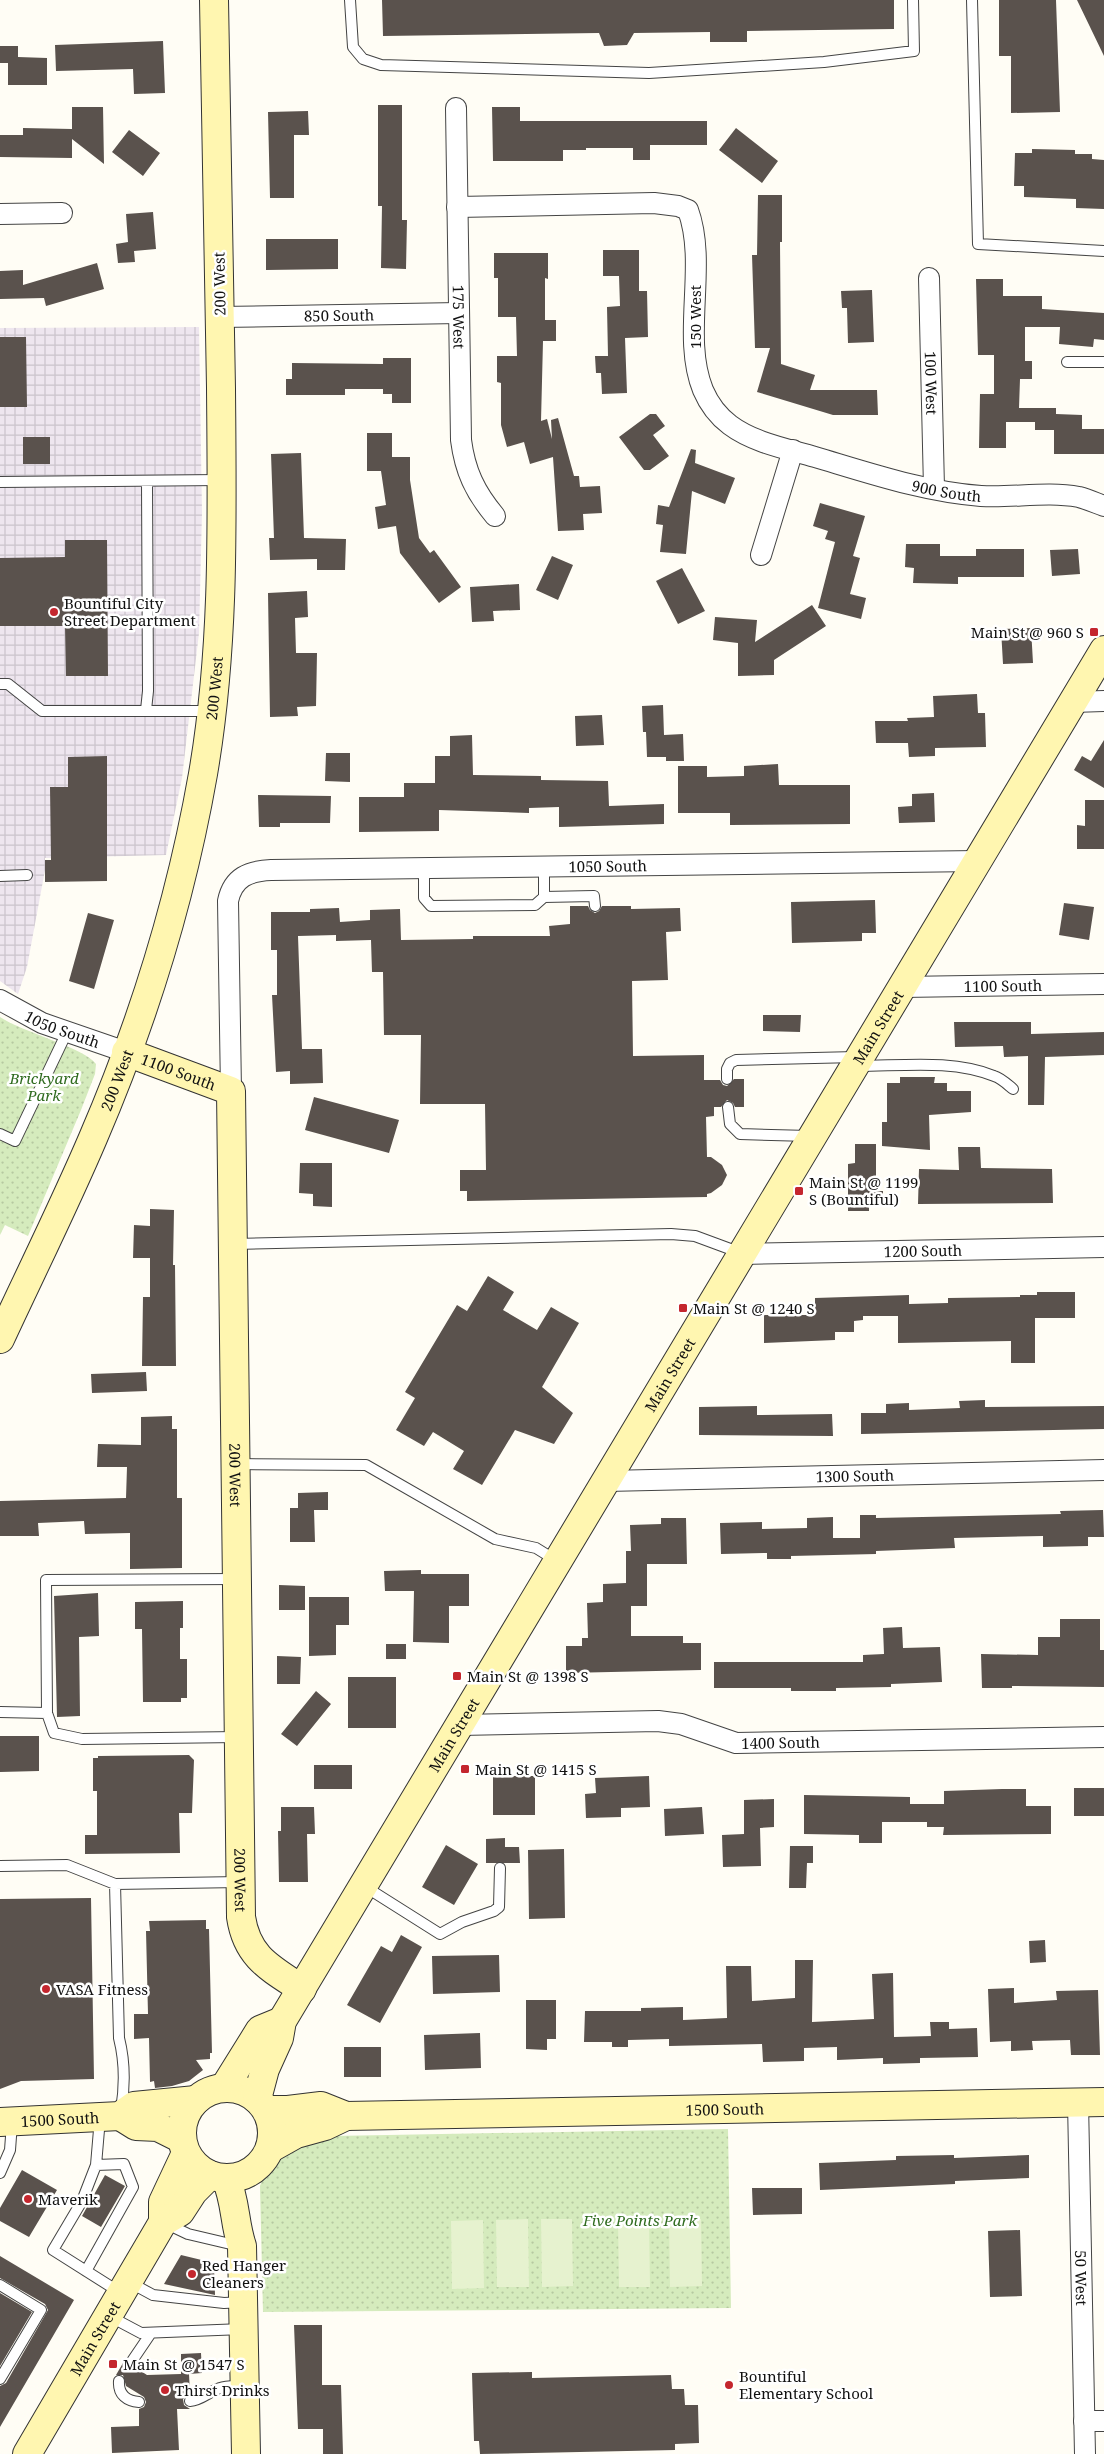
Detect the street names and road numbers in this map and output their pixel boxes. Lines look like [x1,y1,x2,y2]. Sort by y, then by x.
street label: 200 West [208,252,230,316]
street label: 175 West [449,285,470,349]
street label: 150 West [685,285,705,349]
street label: 850 South [304,304,375,326]
street label: 100 West [921,351,942,415]
street label: 900 South [910,475,983,506]
street label: 200 West [201,656,227,721]
street label: 1050 South [568,855,648,876]
street label: 1100 South [964,975,1043,996]
street label: Main Street [848,987,908,1068]
street label: 1050 South [21,1005,103,1052]
street label: 200 West [96,1047,137,1114]
street label: 1100 South [138,1048,219,1095]
street label: 1200 South [883,1240,963,1261]
street label: Main Street [640,1334,699,1415]
street label: 200 West [225,1443,246,1507]
street label: 1300 South [815,1465,895,1486]
street label: Main Street [424,1694,483,1775]
street label: 1400 South [741,1732,821,1753]
street label: 200 West [230,1848,251,1912]
street label: 1500 South [685,2098,765,2120]
street label: 1500 South [20,2107,100,2131]
street label: 50 West [1071,2250,1092,2306]
street label: Main Street [65,2298,124,2379]

